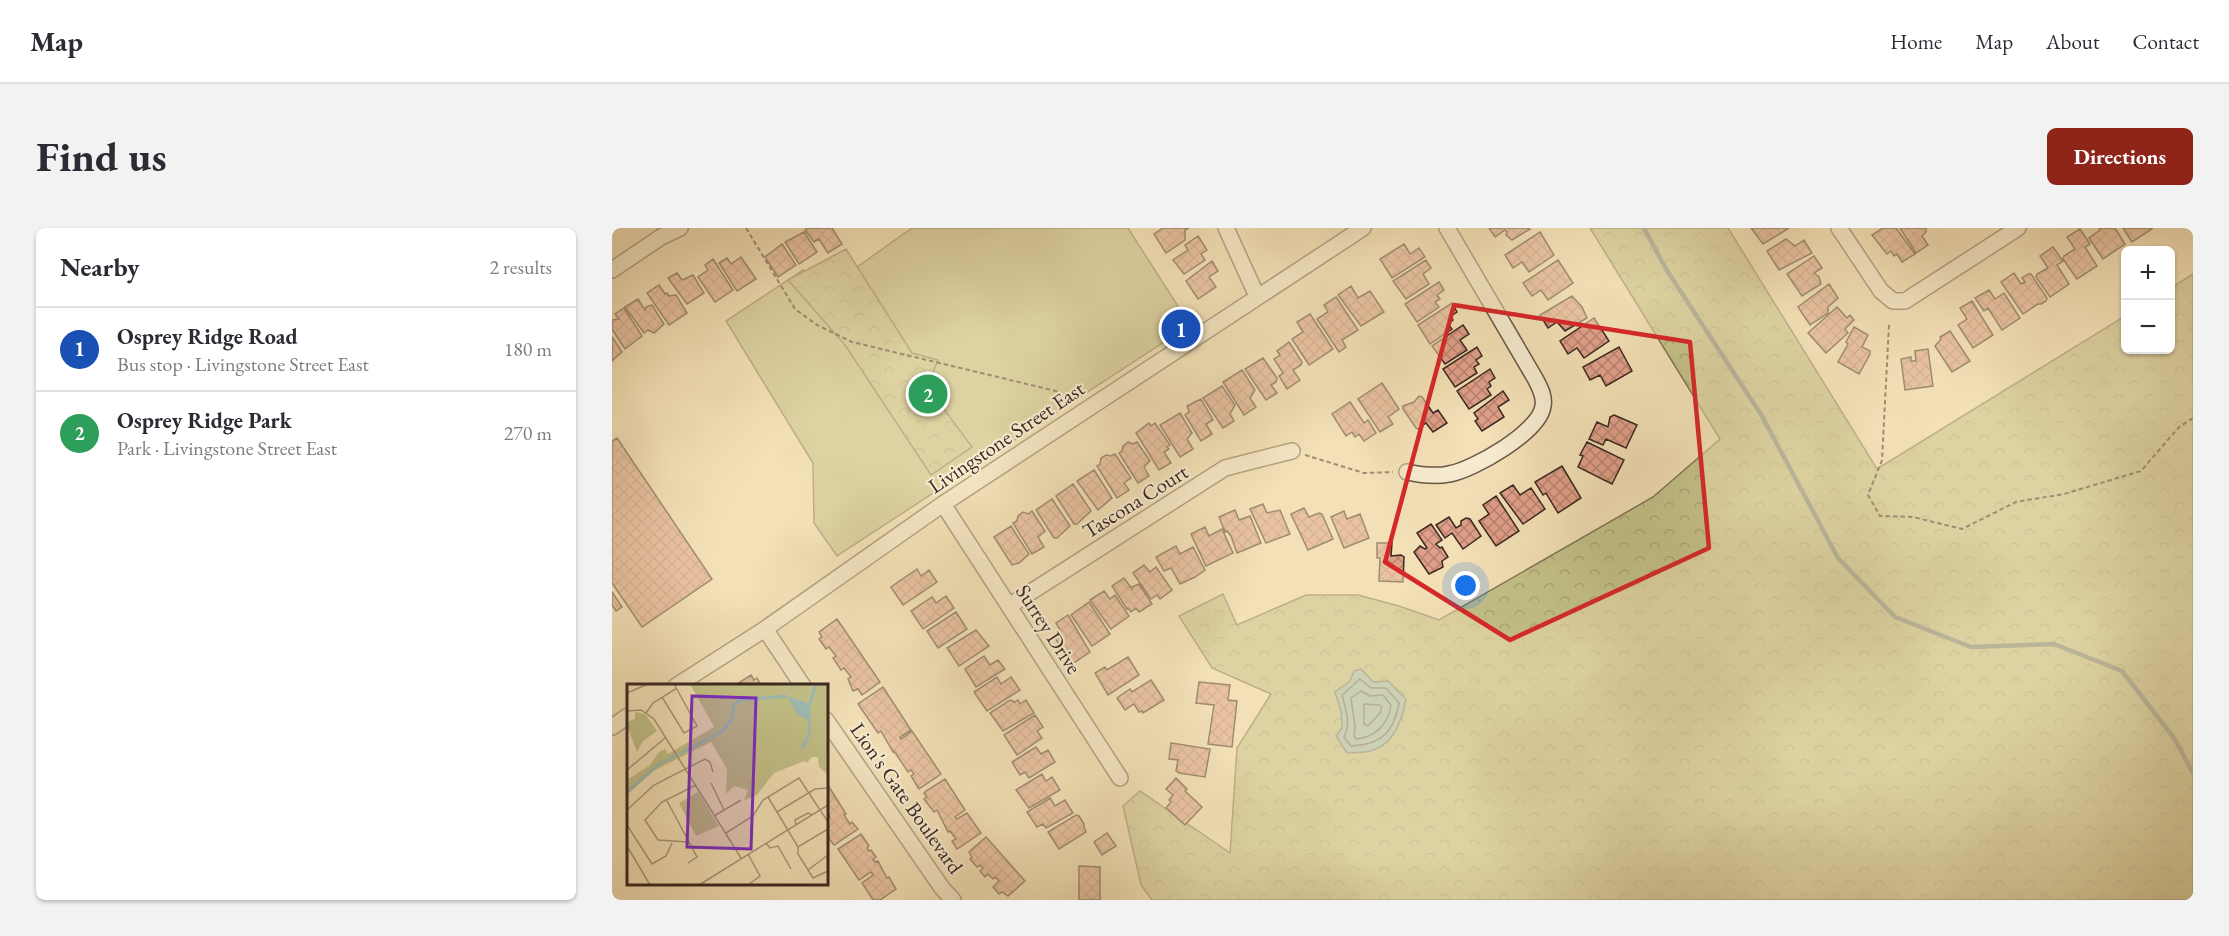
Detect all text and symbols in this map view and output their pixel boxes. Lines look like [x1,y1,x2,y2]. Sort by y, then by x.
text: Map [30,23,83,59]
text: Home [1890,28,1942,55]
text: Map [1975,28,2013,55]
text: About [2046,28,2099,55]
text: Contact [2132,28,2199,55]
button: Directions [2047,128,2193,185]
text: Find us [36,129,167,184]
map controls [2121,246,2175,354]
button: + [2121,246,2175,300]
text: Nearby [60,250,140,284]
text: 2 results [489,254,552,280]
button: − [2121,300,2175,354]
pin: 1 [1162,306,1200,352]
text: Osprey Ridge Road [117,322,298,351]
text: 1 [74,336,85,362]
text: 180 m [504,336,552,362]
text: Bus stop · Livingstone Street East [117,351,369,377]
pin: 2 [908,372,948,416]
street label: Livingstone Street East [923,375,1090,499]
text: Osprey Ridge Park [117,406,292,435]
text: 2 [74,420,85,446]
text: 270 m [504,420,552,446]
text: Park · Livingstone Street East [117,435,337,461]
street label: Tascona Court [1077,458,1193,544]
your location [1451,571,1480,600]
street label: Surrey Drive [1010,579,1088,679]
inset map [627,684,828,885]
street label: Lion's Gate Boulevard [845,717,970,879]

